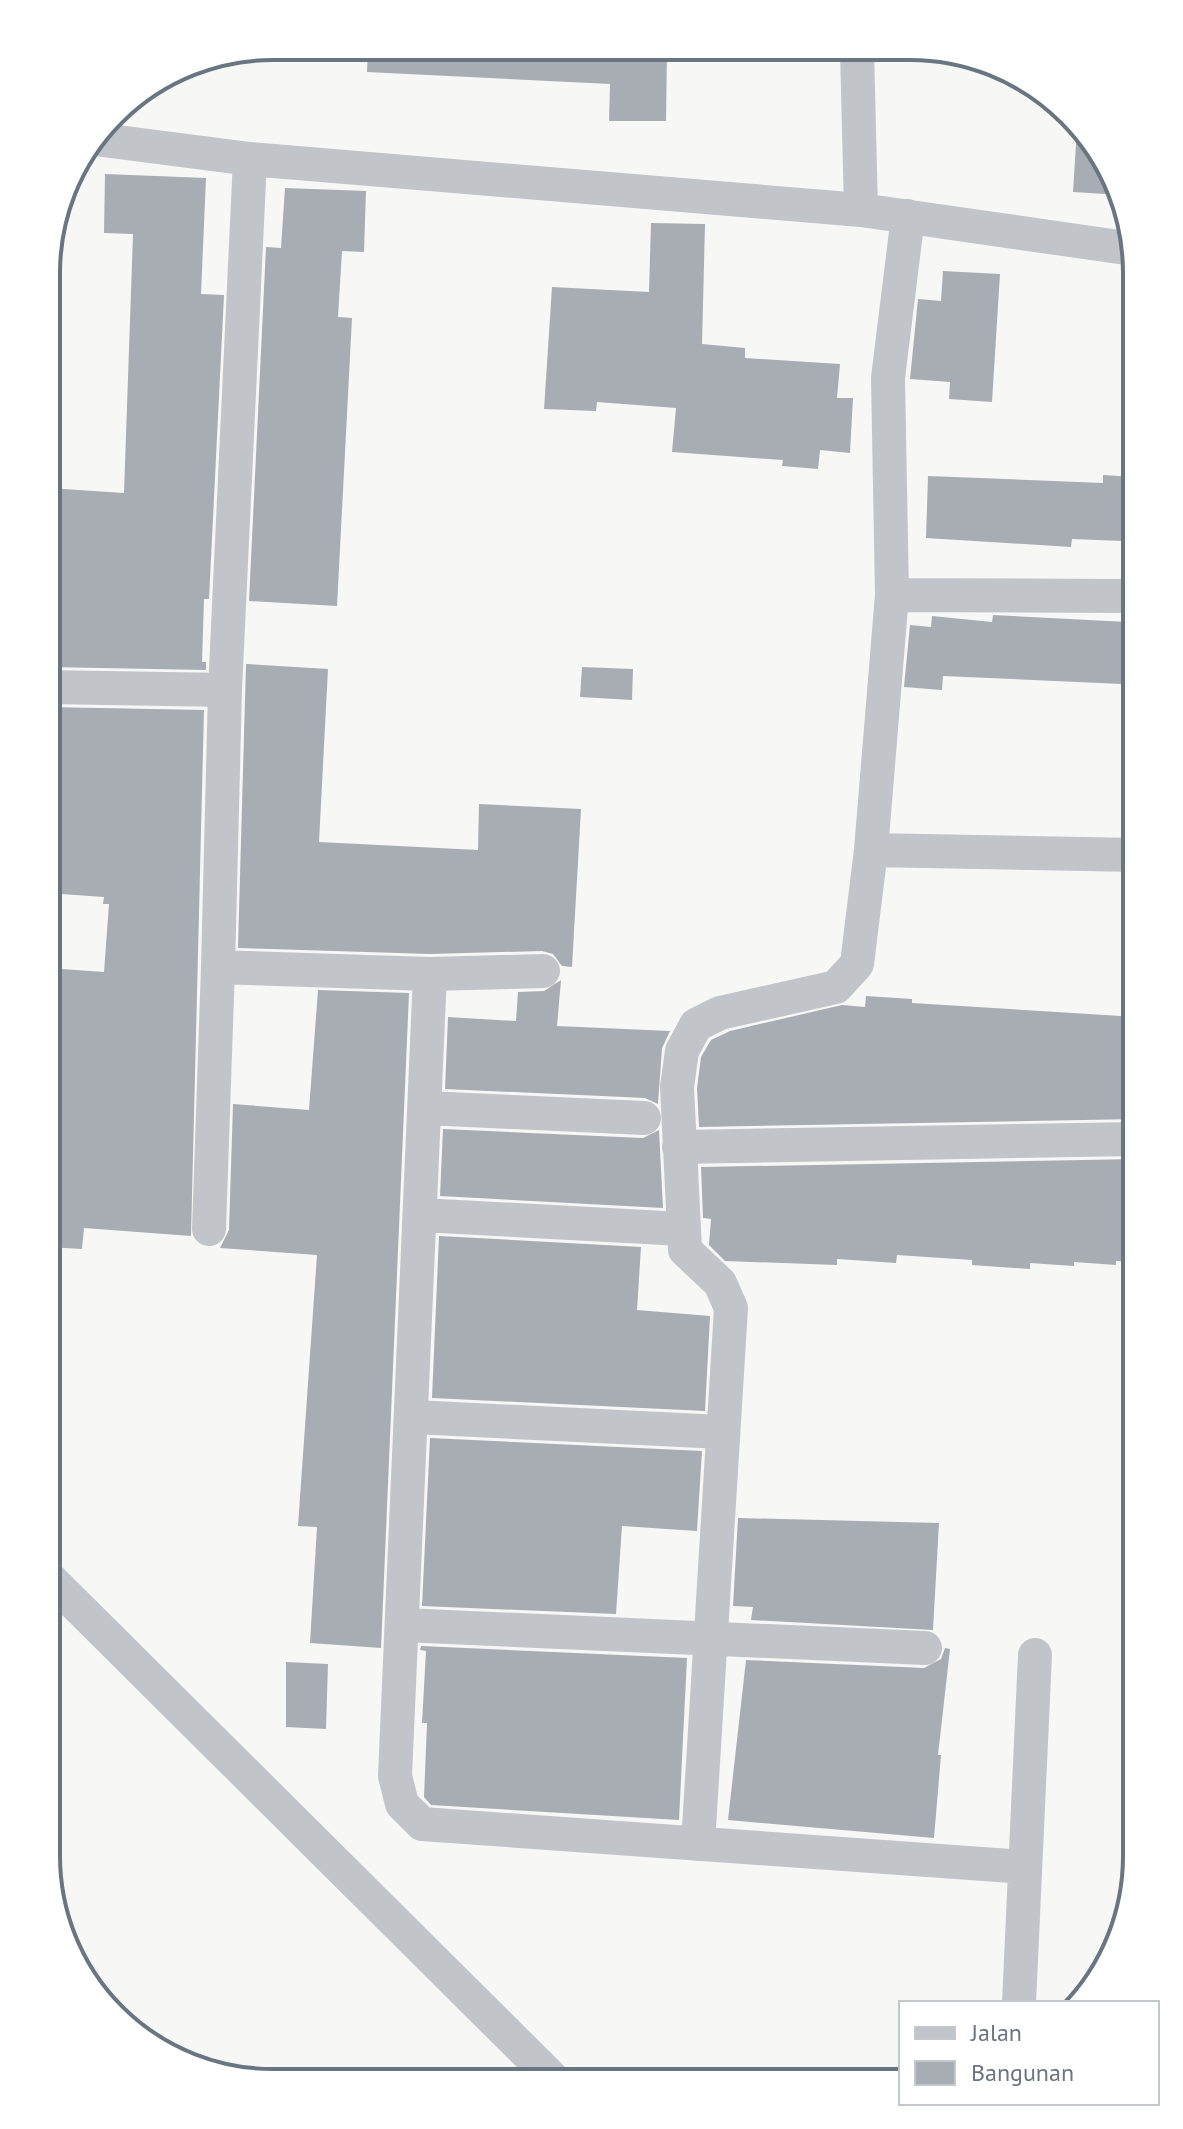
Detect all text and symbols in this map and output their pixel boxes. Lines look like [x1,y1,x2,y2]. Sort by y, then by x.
legend [899,2001,1159,2105]
text: Jalan [970,2017,1022,2048]
text: Bangunan [971,2057,1074,2088]

